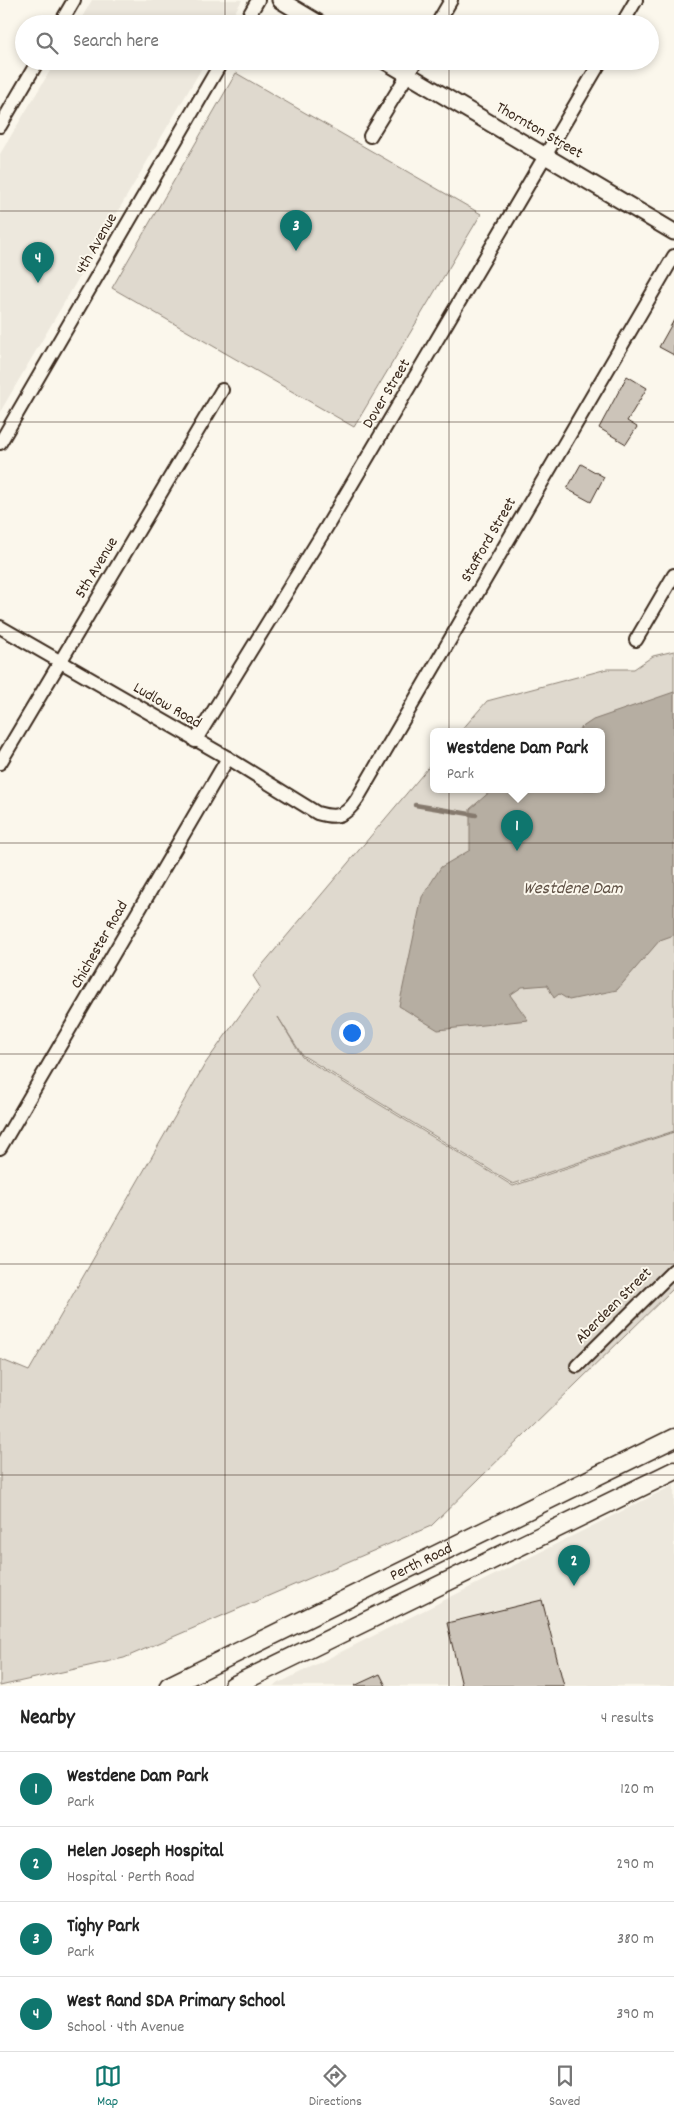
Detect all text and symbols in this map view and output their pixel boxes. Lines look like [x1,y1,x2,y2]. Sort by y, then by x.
search box [15,15,659,70]
icon: search [33,29,61,57]
text: Search here [73,29,159,56]
street label: Thornton Street [491,97,587,165]
street label: 4th Avenue [70,209,124,279]
pin: 3 [280,210,312,251]
pin: 4 [22,242,54,283]
street label: Dover Street [357,355,417,433]
street label: Stafford Street [455,493,523,587]
street label: 5th Avenue [70,533,124,603]
street label: Ludlow Road [128,677,206,735]
popup [430,728,605,793]
text: Westdene Dam Park [447,736,588,763]
text: Park [447,763,474,786]
pin: 1 [501,810,533,851]
water label: Westdene Dam [523,877,623,902]
street label: Chichester Road [65,897,135,993]
your location [339,1020,365,1046]
street label: Aberdeen Street [570,1262,658,1350]
street label: Perth Road [386,1537,456,1587]
pin: 2 [558,1545,590,1586]
text: Nearby [20,1704,75,1734]
text: 4 results [601,1707,654,1730]
text: Westdene Dam Park [67,1764,209,1791]
text: 1 [34,1778,38,1801]
text: 120 m [620,1778,654,1801]
text: Park [67,1791,94,1814]
text: Helen Joseph Hospital [67,1839,224,1866]
text: 2 [33,1853,40,1876]
text: 290 m [616,1853,654,1876]
text: Hospital · Perth Road [67,1866,195,1889]
text: Tighy Park [67,1914,140,1941]
text: 3 [32,1928,40,1951]
text: 380 m [617,1928,654,1951]
text: Park [67,1941,94,1964]
text: West Rand SDA Primary School [67,1989,285,2016]
text: 4 [33,2003,39,2026]
text: 390 m [616,2003,654,2026]
text: School · 4th Avenue [67,2016,184,2039]
tab: Map [94,2062,122,2112]
tab: Directions [309,2062,362,2112]
tab: Saved [549,2062,580,2112]

